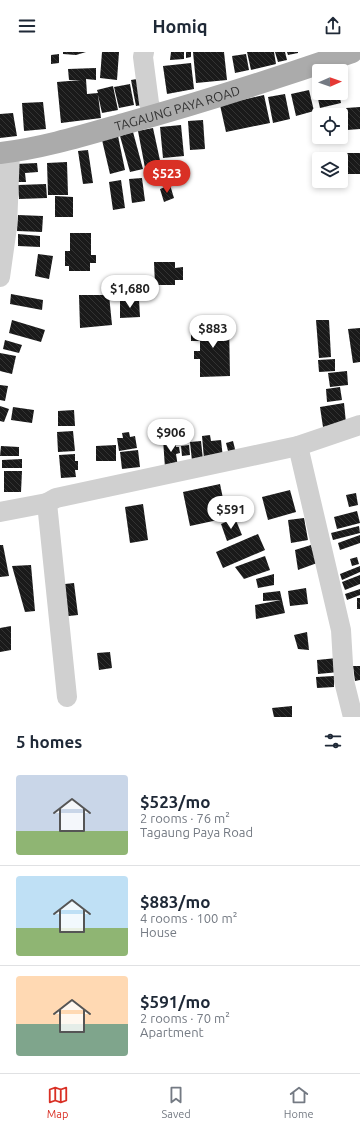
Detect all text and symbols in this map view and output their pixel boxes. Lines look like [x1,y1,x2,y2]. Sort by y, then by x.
icon: menu [16,15,38,37]
icon: share [322,15,344,37]
text: Homiq [152,16,208,36]
north arrow [312,64,348,100]
map controls [312,64,348,188]
street label: TAGAUNG PAYA ROAD [113,83,242,133]
button: locate [312,108,348,144]
button: layers [312,152,348,188]
pin: $523 [143,160,191,194]
text: $523 [152,166,182,180]
pin: $1,680 [97,275,163,309]
text: $1,680 [110,281,150,295]
pin: $883 [189,315,237,349]
text: $883 [198,321,228,335]
pin: $906 [147,419,195,453]
text: $906 [156,425,186,439]
pin: $591 [207,496,255,530]
text: $591 [216,502,246,516]
icon: filters [322,730,344,752]
text: 5 homes [16,732,82,751]
icon: home [48,791,96,839]
text: $523/mo [140,792,210,811]
text: 2 rooms · 76 m² [140,811,230,825]
text: Tagaung Paya Road [140,825,253,839]
icon: home [48,892,96,940]
text: $883/mo [140,892,210,911]
text: 4 rooms · 100 m² [140,911,237,925]
text: House [140,925,177,939]
icon: home [48,992,96,1040]
text: $591/mo [140,992,210,1011]
text: 2 rooms · 70 m² [140,1011,230,1025]
text: Apartment [140,1025,204,1039]
tab: Map [47,1084,69,1120]
tab: Saved [162,1084,191,1120]
tab: Home [284,1084,313,1120]

